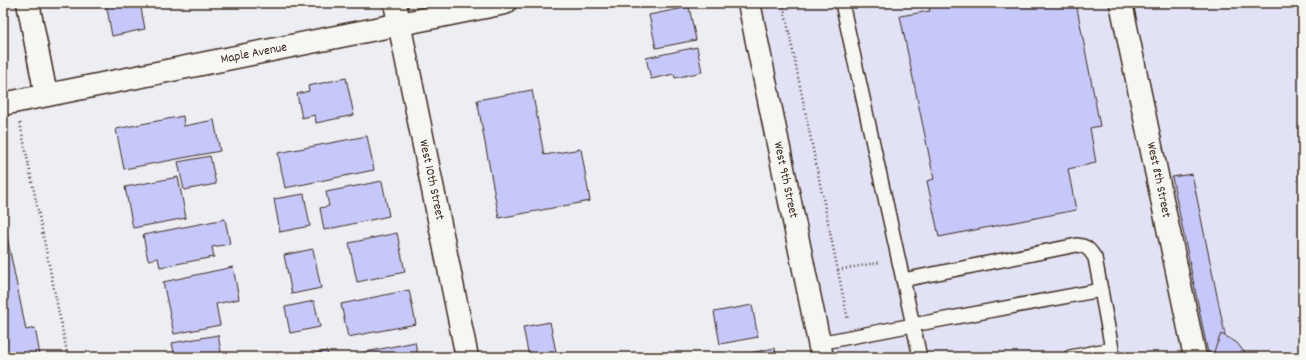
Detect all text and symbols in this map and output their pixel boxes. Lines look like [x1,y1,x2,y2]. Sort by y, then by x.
street label: Maple Avenue [219,38,289,70]
street label: West 10th Street [413,138,449,222]
street label: West 9th Street [768,140,802,220]
street label: West 8th Street [1141,140,1175,220]

